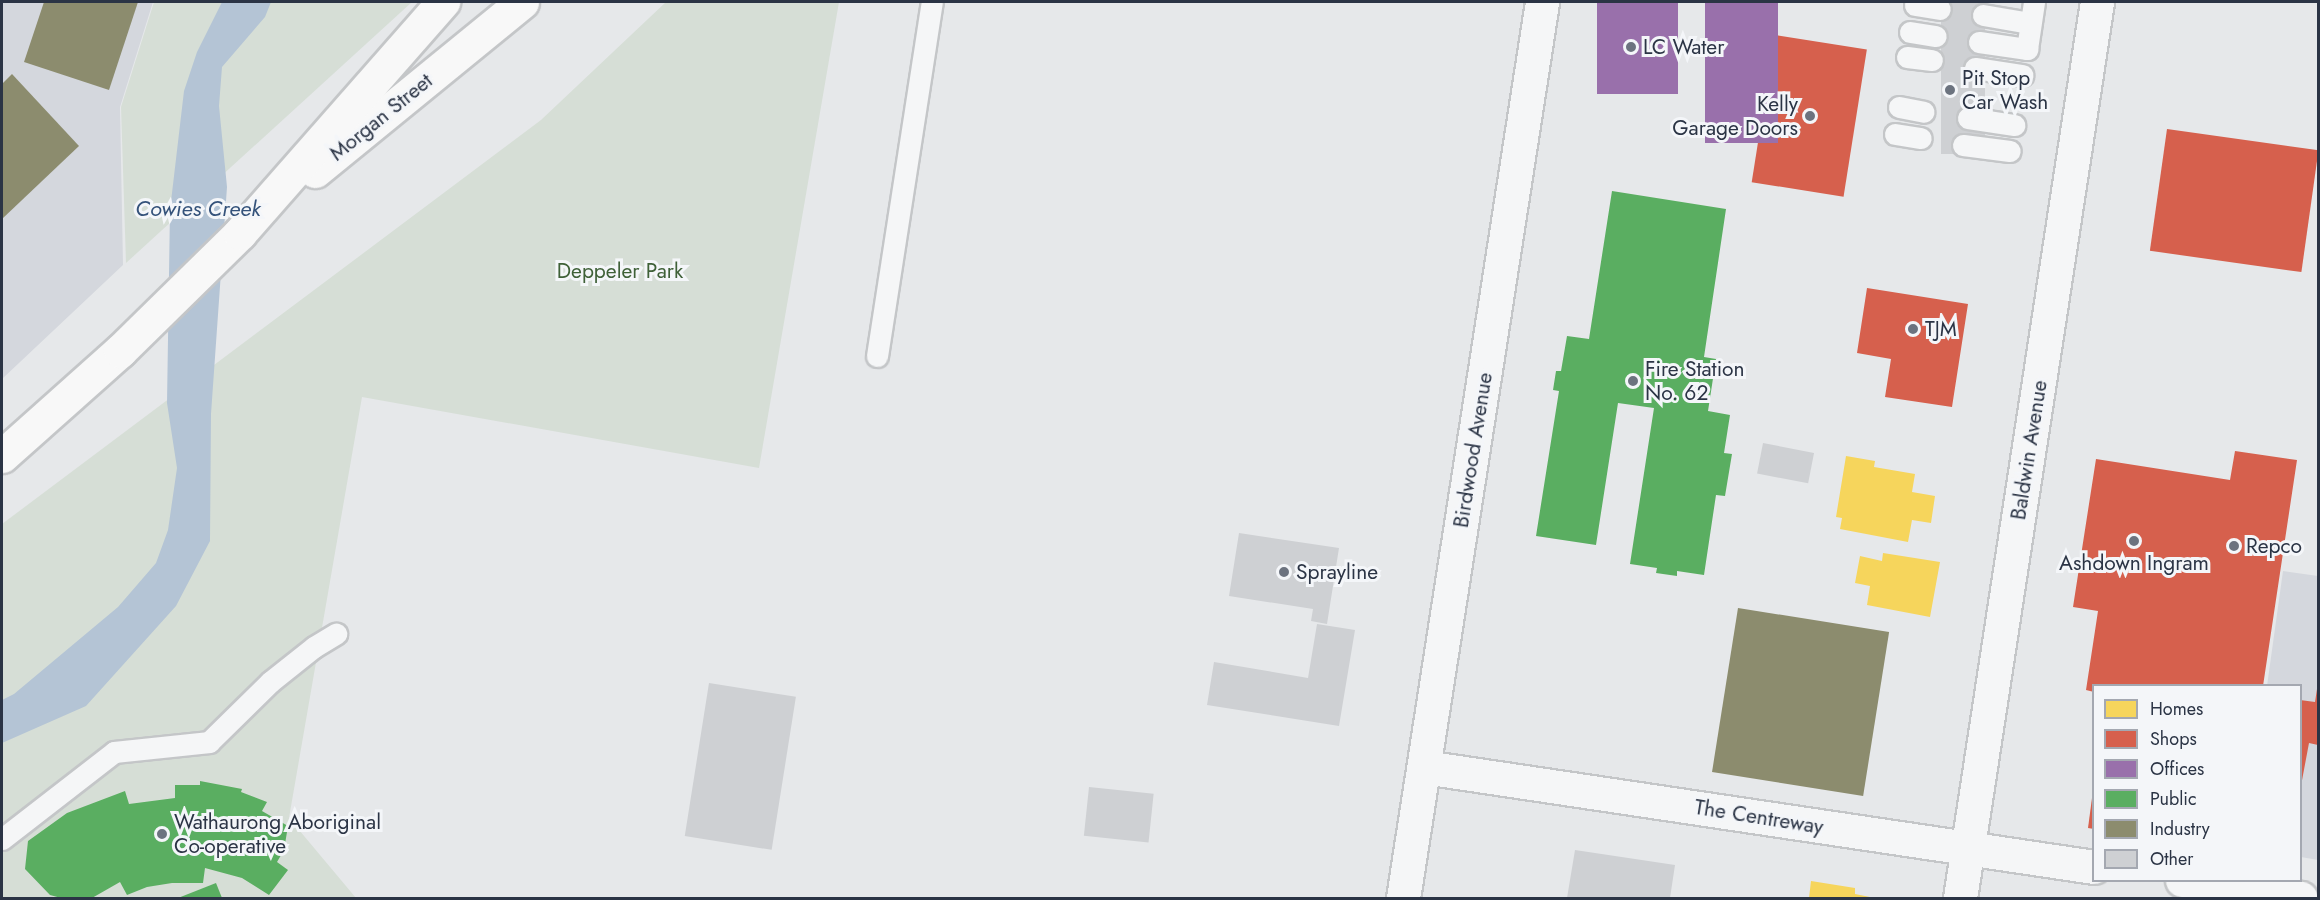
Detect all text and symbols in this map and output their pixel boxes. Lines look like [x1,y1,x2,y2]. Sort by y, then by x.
place label: LC Water [1643,34,1724,60]
marker: LC Water [1624,40,1638,54]
place label: Pit Stop Car Wash [1962,65,2048,115]
street label: Morgan Street [325,68,437,166]
marker: Pit Stop Car Wash [1943,83,1957,97]
place label: Kelly Garage Doors [1672,91,1798,141]
marker: Kelly Garage Doors [1803,109,1817,123]
water label: Cowies Creek [135,196,261,222]
park label: Deppeler Park [557,258,683,284]
place label: TJM [1925,316,1957,342]
marker: TJM [1906,322,1920,336]
place label: Fire Station No. 62 [1645,356,1745,406]
street label: Birdwood Avenue [1448,371,1498,529]
marker: Fire Station No. 62 [1626,374,1640,388]
street label: Baldwin Avenue [2006,378,2052,522]
place label: Repco [2246,533,2302,559]
marker: Ashdown Ingram [2127,534,2141,548]
marker: Repco [2227,539,2241,553]
place label: Ashdown Ingram [2059,550,2209,576]
place label: Sprayline [1296,559,1378,585]
marker: Sprayline [1277,565,1291,579]
legend [2092,684,2302,882]
text: Homes [2150,696,2203,722]
text: Shops [2150,726,2197,752]
text: Offices [2150,756,2204,782]
text: Public [2150,786,2197,812]
street label: The Centreway [1693,794,1825,840]
place label: Wathaurong Aboriginal Co-operative [174,809,381,859]
text: Industry [2150,816,2210,842]
marker: Wathaurong Aboriginal Co-operative [155,827,169,841]
text: Other [2150,846,2193,872]

